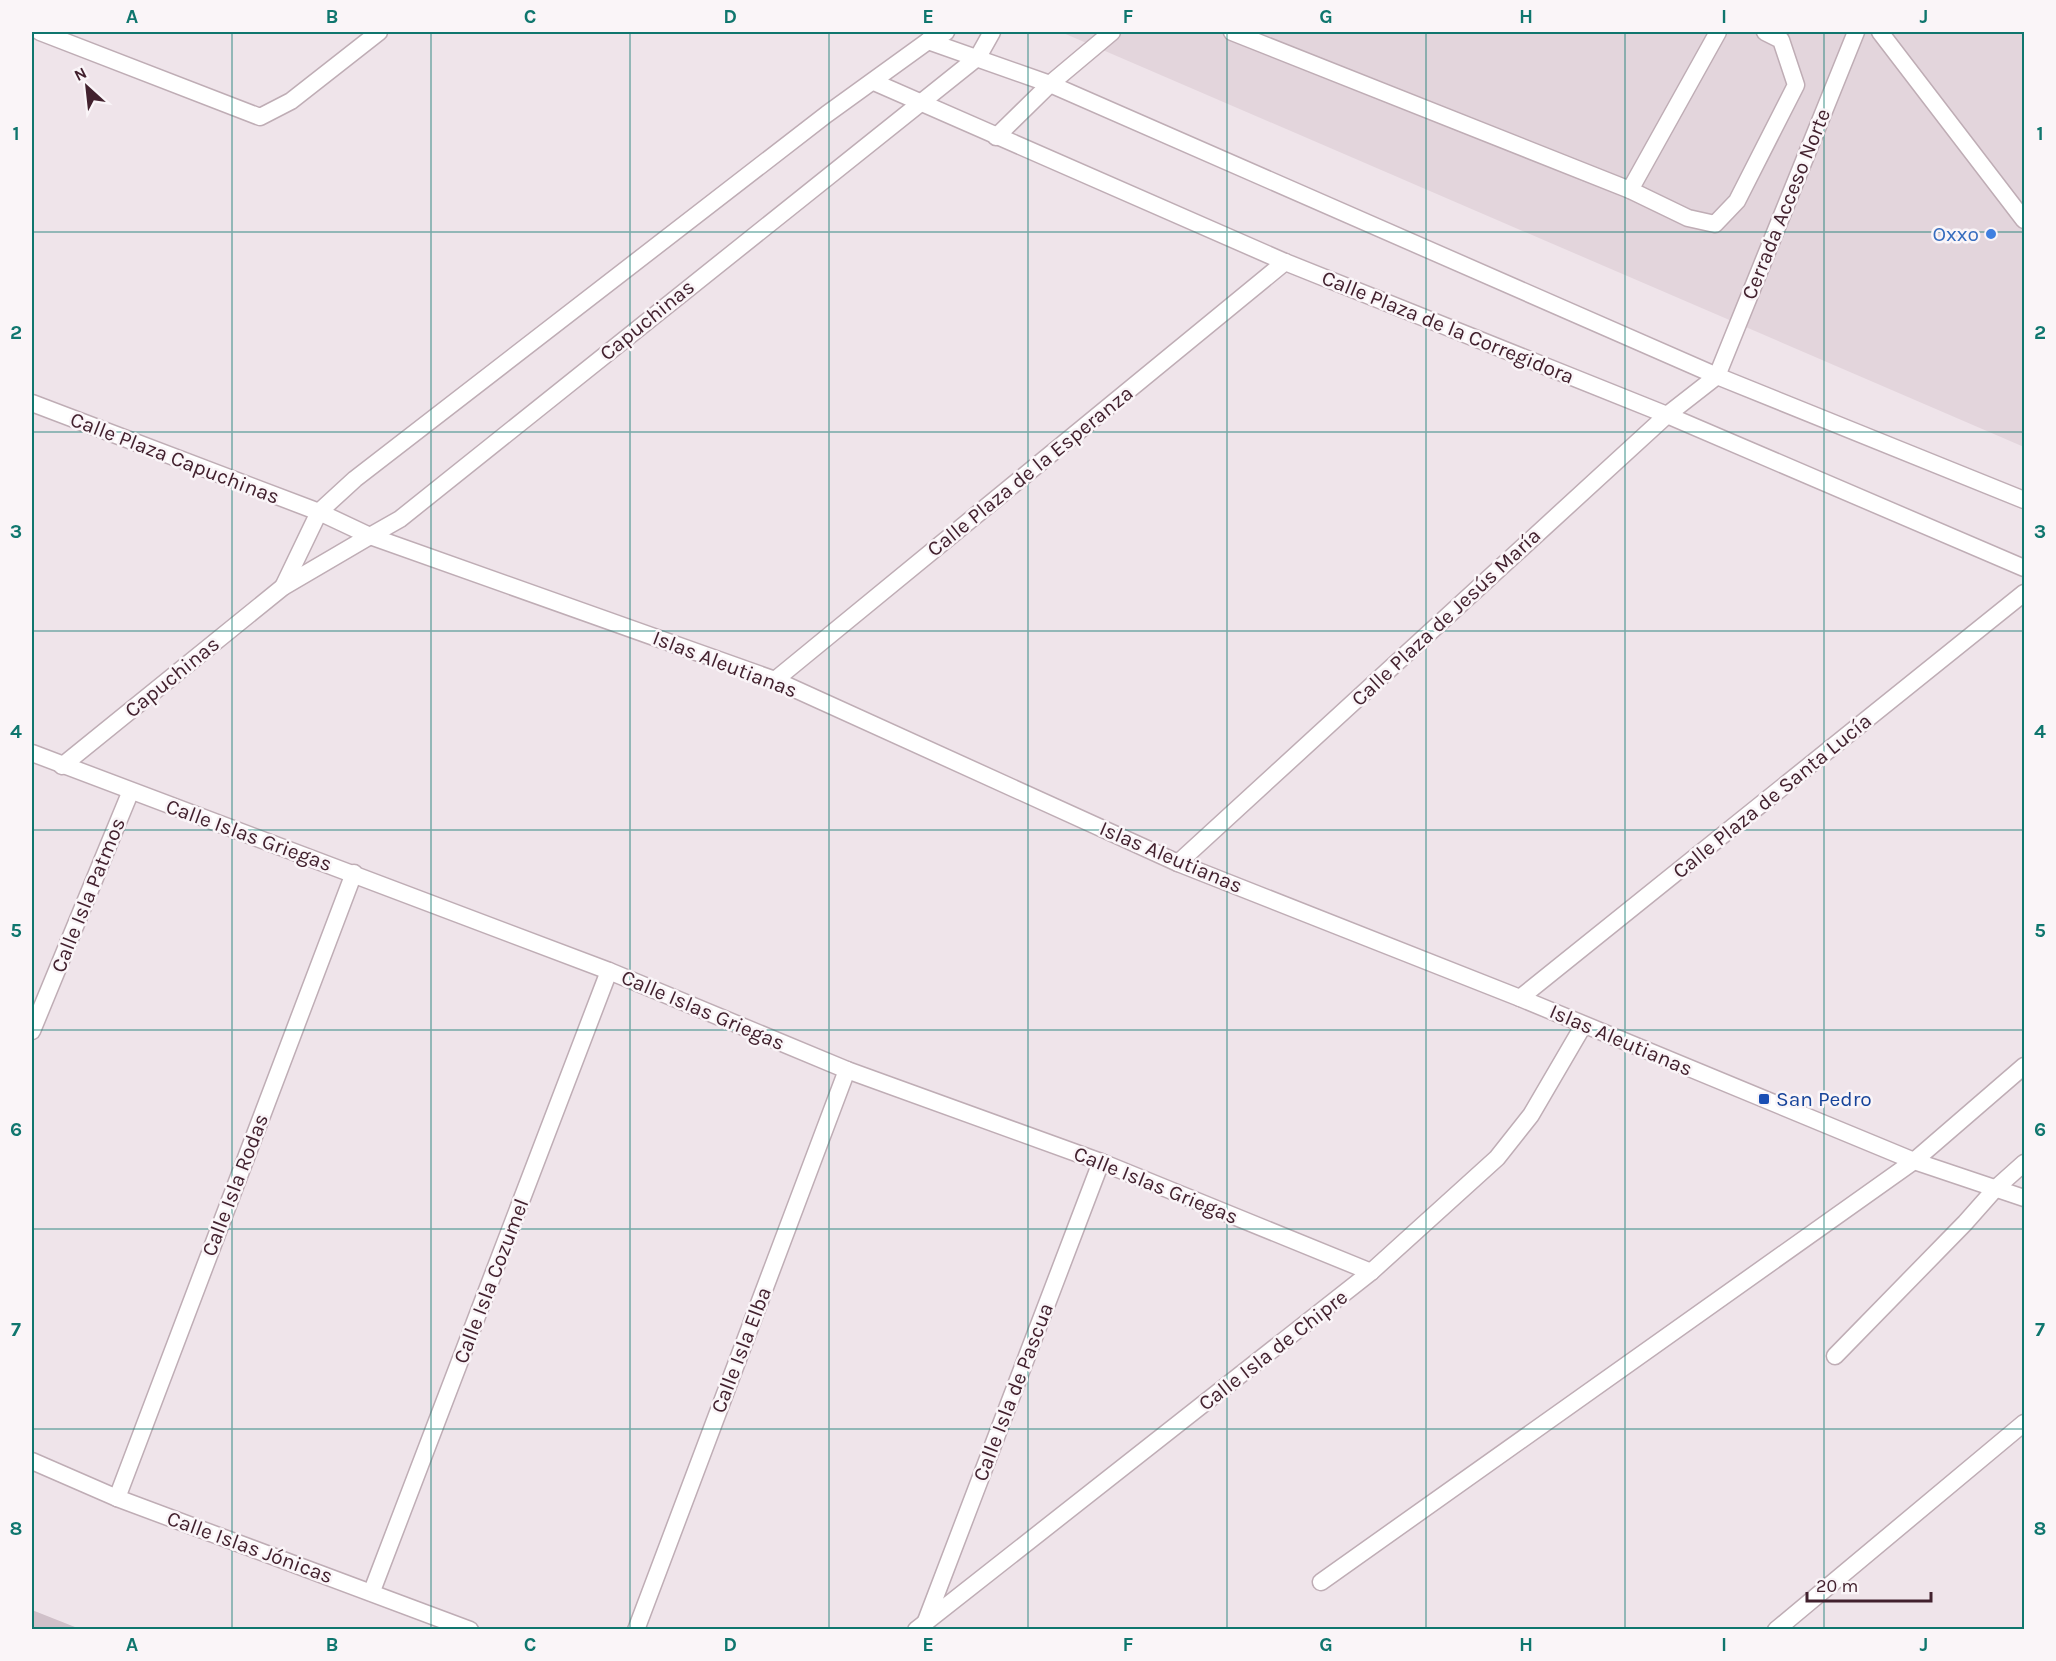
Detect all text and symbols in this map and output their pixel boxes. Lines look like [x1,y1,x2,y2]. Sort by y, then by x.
text: A [126,5,139,28]
text: B [326,5,338,28]
text: C [524,5,536,28]
text: D [723,5,737,28]
text: E [922,5,934,28]
text: F [1123,5,1134,28]
text: G [1319,5,1333,28]
text: H [1519,5,1533,28]
text: I [1721,5,1727,28]
text: J [1920,5,1928,28]
north arrow [57,57,117,117]
text: N [71,63,90,85]
street label: Cerrada Acceso Norte [1737,105,1835,303]
text: 1 [12,122,20,145]
text: 1 [2036,122,2044,145]
place label: Oxxo [1932,222,1979,246]
marker: Oxxo [1984,227,1998,241]
street label: Calle Plaza de la Corregidora [1318,265,1578,389]
street label: Capuchinas [595,275,699,365]
text: 2 [10,321,22,344]
text: 2 [2034,321,2046,344]
street label: Calle Plaza de la Esperanza [922,381,1138,561]
street label: Calle Plaza Capuchinas [67,407,283,509]
text: 3 [10,520,22,543]
text: 3 [2034,520,2046,543]
street label: Calle Plaza de Jesús María [1347,523,1545,711]
street label: Islas Aleutianas [649,625,801,703]
street label: Capuchinas [120,632,224,722]
street label: Calle Plaza de Santa Lucía [1668,709,1876,883]
text: 4 [10,720,22,743]
text: 4 [2034,720,2046,743]
street label: Calle Islas Griegas [163,794,335,876]
street label: Calle Isla Patmos [46,814,130,976]
street label: Islas Aleutianas [1096,816,1246,898]
text: 5 [10,919,22,942]
text: 5 [2034,919,2046,942]
street label: Calle Islas Griegas [618,965,788,1055]
street label: Islas Aleutianas [1546,999,1696,1081]
place label: San Pedro [1776,1087,1872,1111]
marker: San Pedro [1757,1092,1771,1106]
street label: Calle Isla Rodas [197,1110,273,1260]
text: 6 [10,1118,22,1141]
text: 6 [2034,1118,2046,1141]
street label: Calle Islas Griegas [1070,1141,1242,1229]
street label: Calle Isla Cozumel [449,1195,533,1367]
street label: Calle Isla Elba [706,1284,776,1416]
street label: Calle Isla de Chipre [1194,1285,1352,1415]
street label: Calle Isla de Pascua [968,1300,1058,1484]
text: 7 [11,1318,21,1341]
text: 7 [2035,1318,2045,1341]
street label: Calle Islas Jónicas [164,1506,336,1588]
text: 8 [10,1517,22,1540]
text: 8 [2034,1517,2046,1540]
scale bar [1807,1565,1932,1603]
text: 20 m [1816,1575,1858,1597]
text: A [126,1633,139,1656]
text: B [326,1633,338,1656]
text: C [524,1633,536,1656]
text: D [723,1633,737,1656]
text: E [922,1633,934,1656]
text: F [1123,1633,1134,1656]
text: G [1319,1633,1333,1656]
text: H [1519,1633,1533,1656]
text: I [1721,1633,1727,1656]
text: J [1920,1633,1928,1656]

